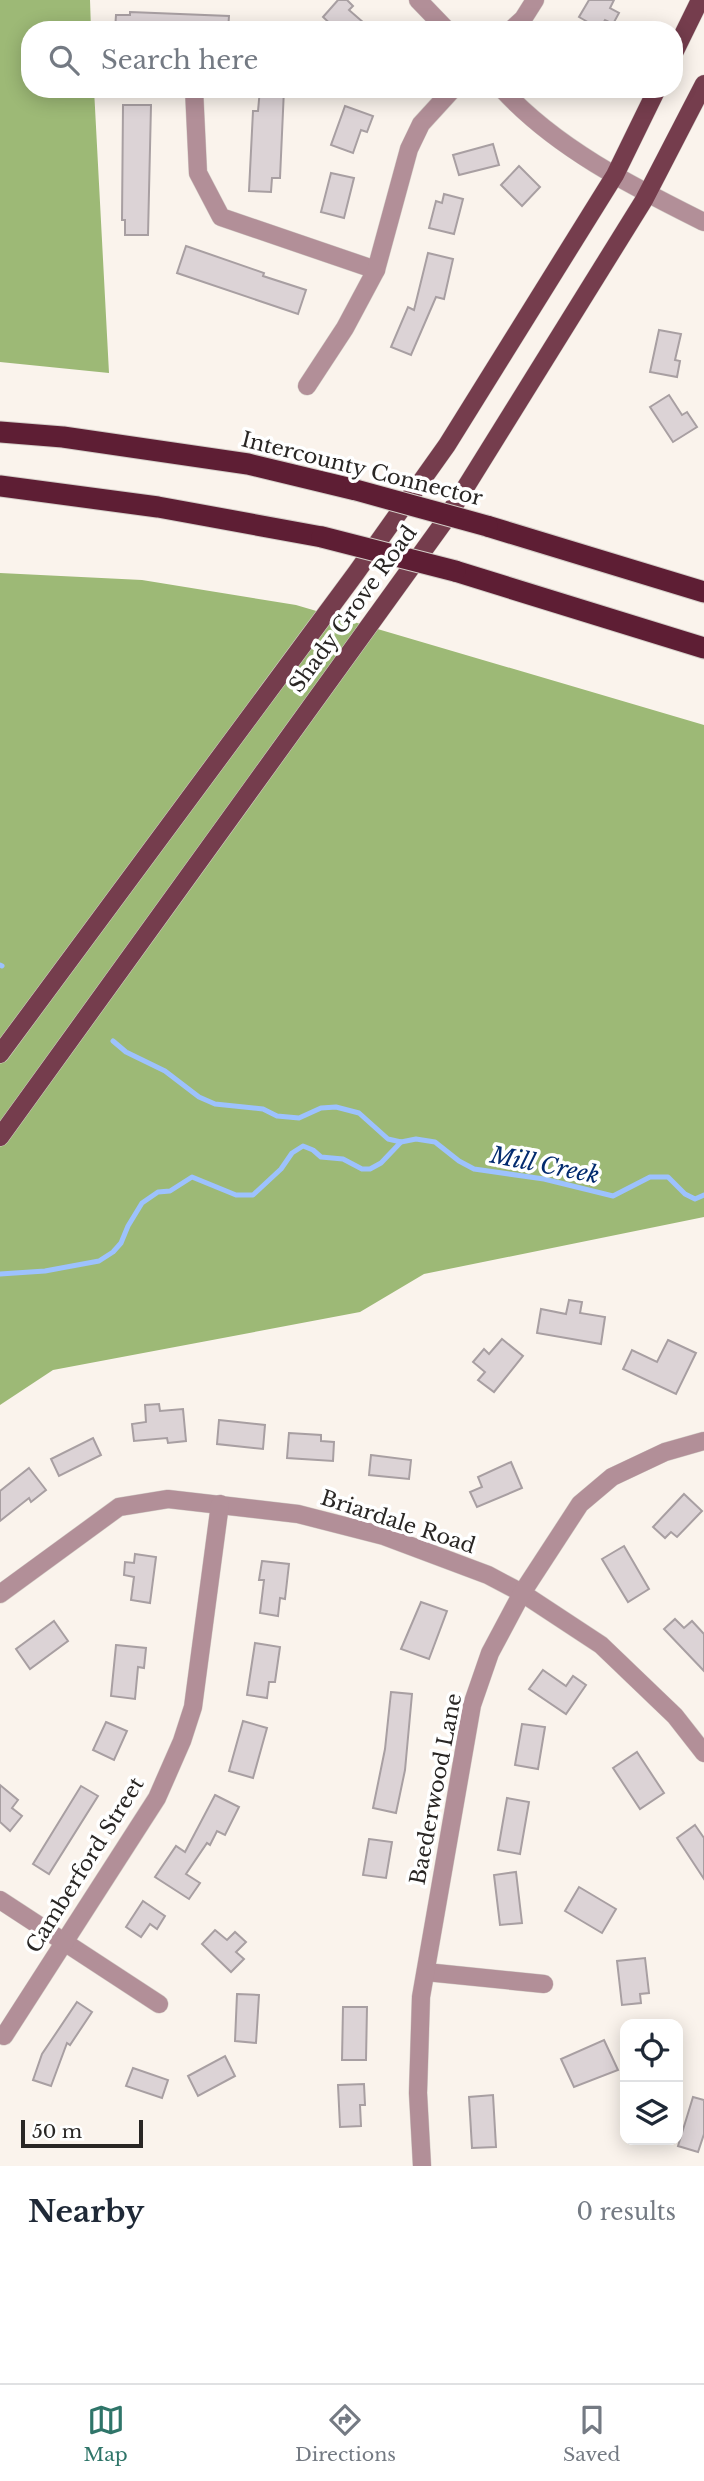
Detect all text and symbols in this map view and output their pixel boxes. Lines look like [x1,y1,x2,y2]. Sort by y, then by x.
search box [21,21,683,98]
icon: search [45,41,83,79]
text: Search here [101,44,258,76]
street label: Intercounty Connector [239,426,485,512]
street label: Shady Grove Road [284,520,422,698]
water label: Mill Creek [487,1141,602,1189]
street label: Briardale Road [317,1485,479,1559]
street label: Baederwood Lane [405,1691,467,1887]
street label: Camberford Street [20,1772,150,1958]
map controls [620,2019,683,2145]
button: locate [620,2019,683,2082]
button: layers [620,2082,683,2145]
scale bar [21,2117,144,2149]
text: 50 m [32,2120,82,2143]
text: Nearby [28,2193,144,2230]
text: 0 results [577,2198,676,2226]
tab: Map [84,2401,128,2466]
tab: Directions [295,2401,396,2466]
tab: Saved [563,2401,620,2466]

